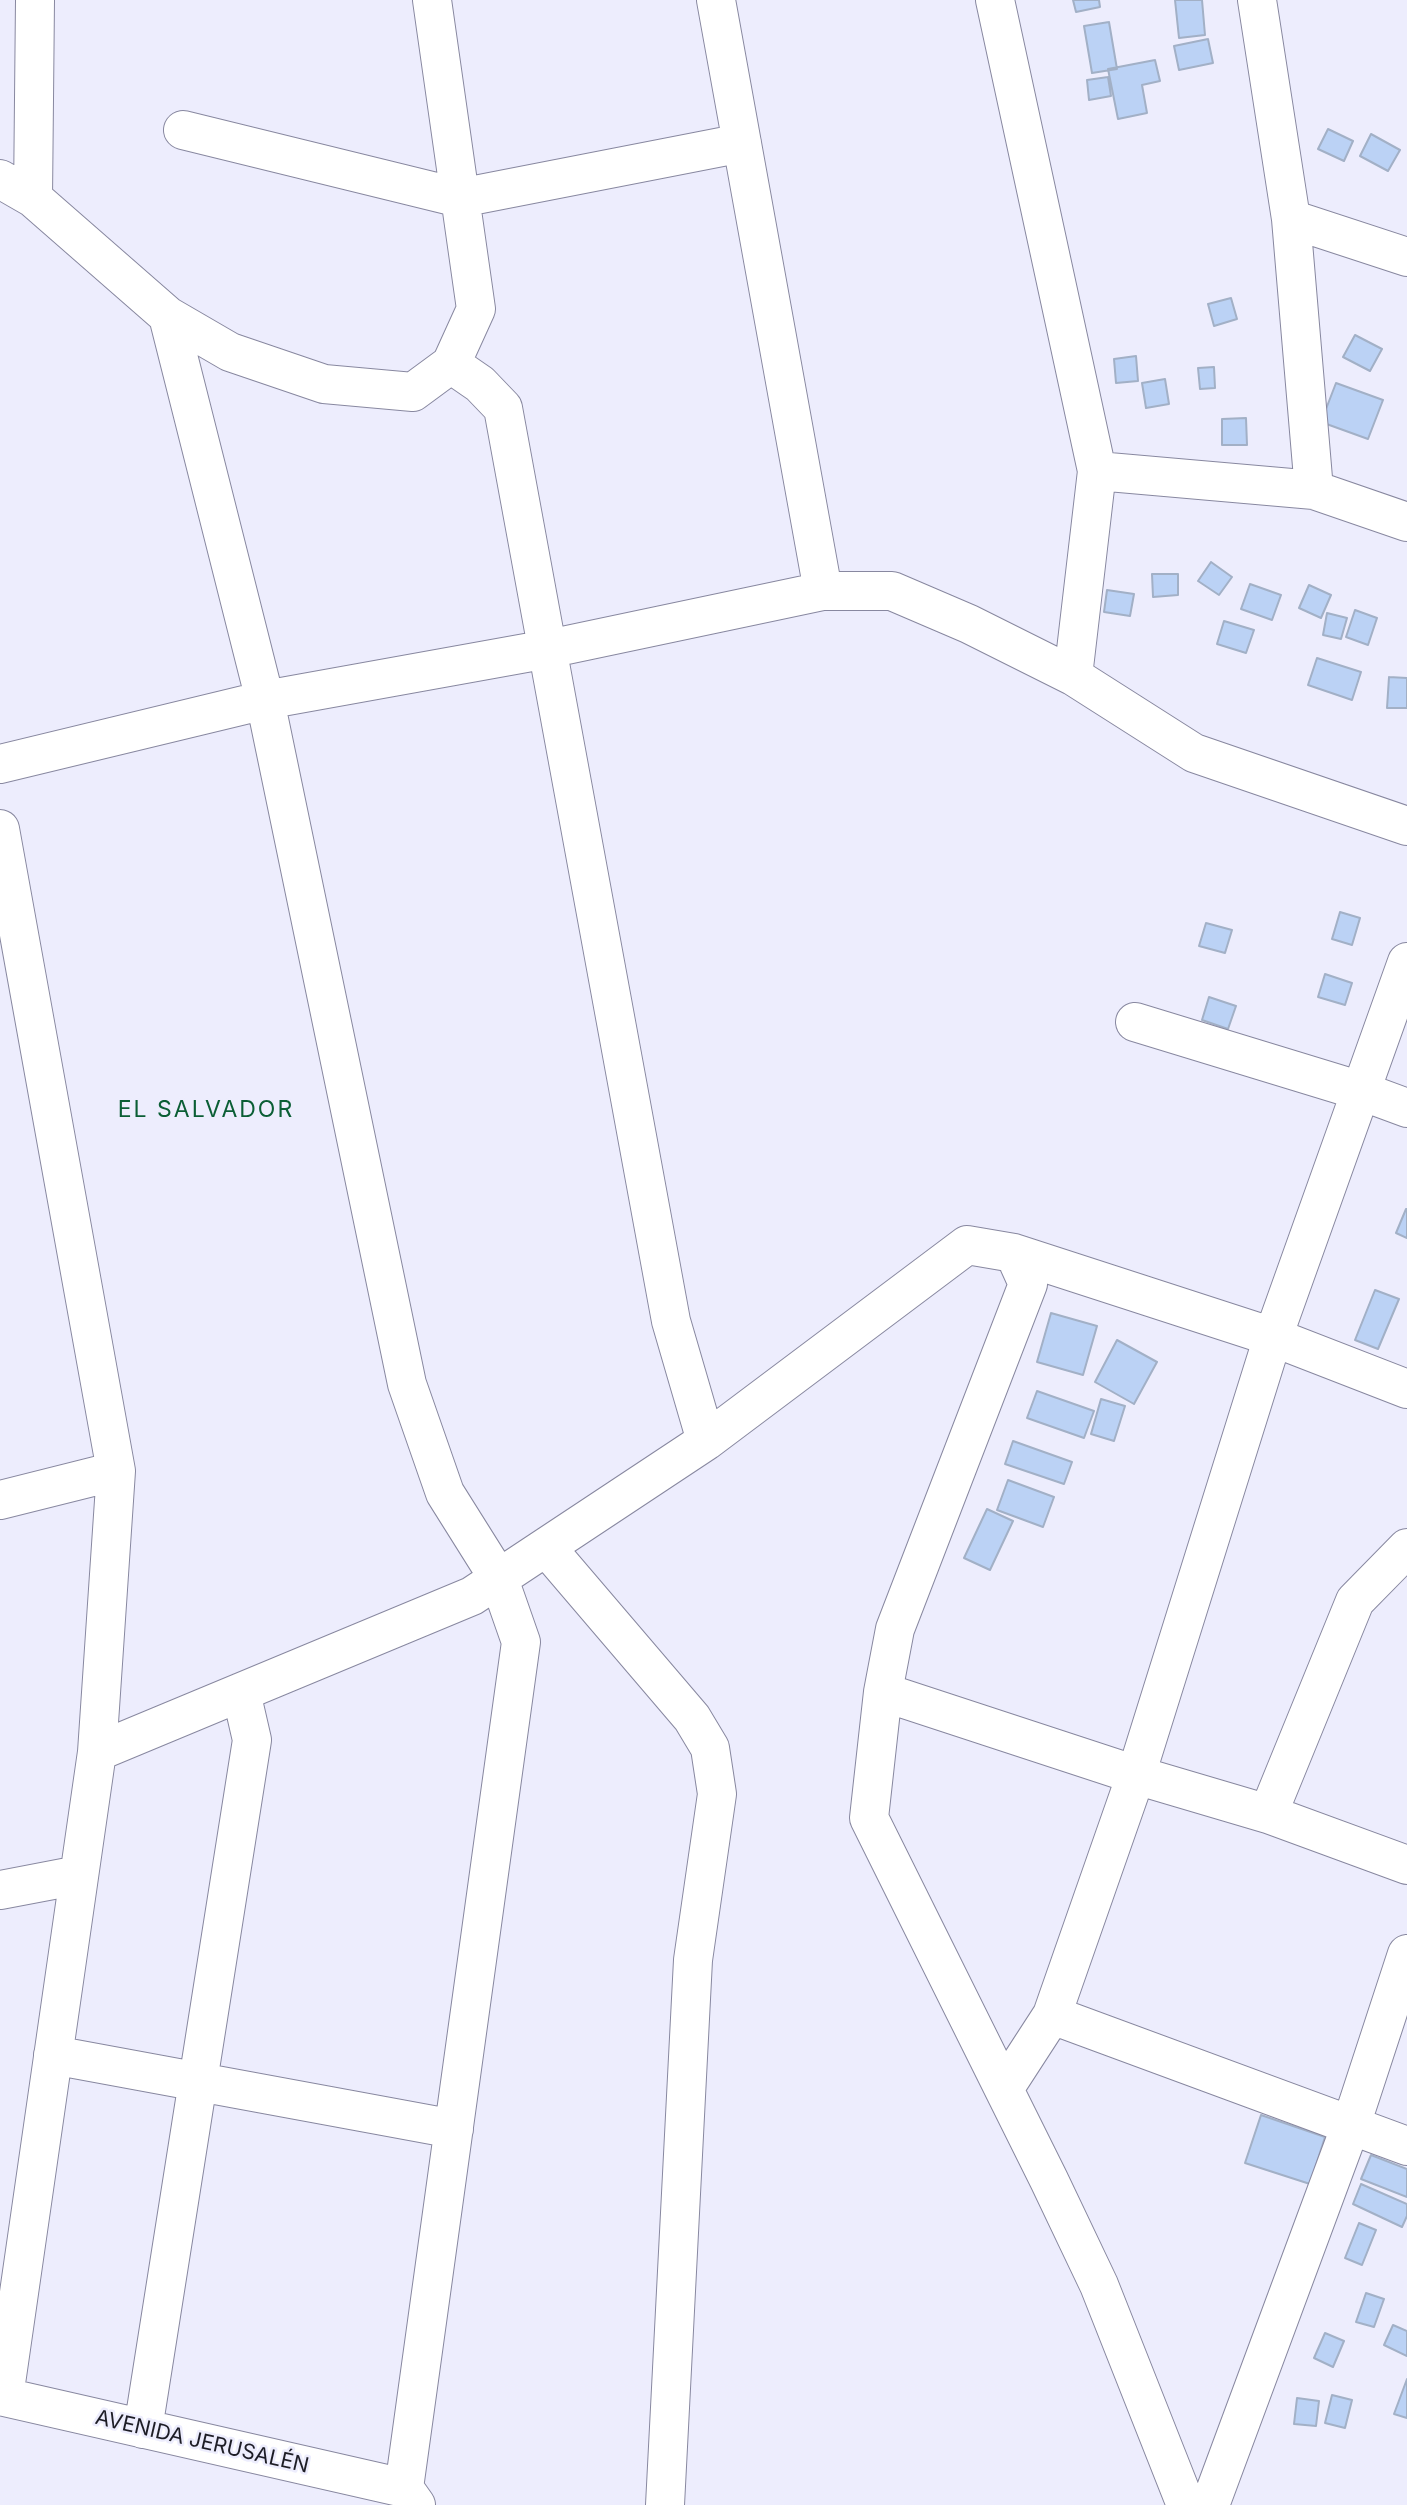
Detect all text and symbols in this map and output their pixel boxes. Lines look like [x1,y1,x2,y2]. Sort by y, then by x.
district label: EL SALVADOR [119,1096,293,1124]
street label: AVENIDA JERUSALÉN [93,2405,311,2479]

